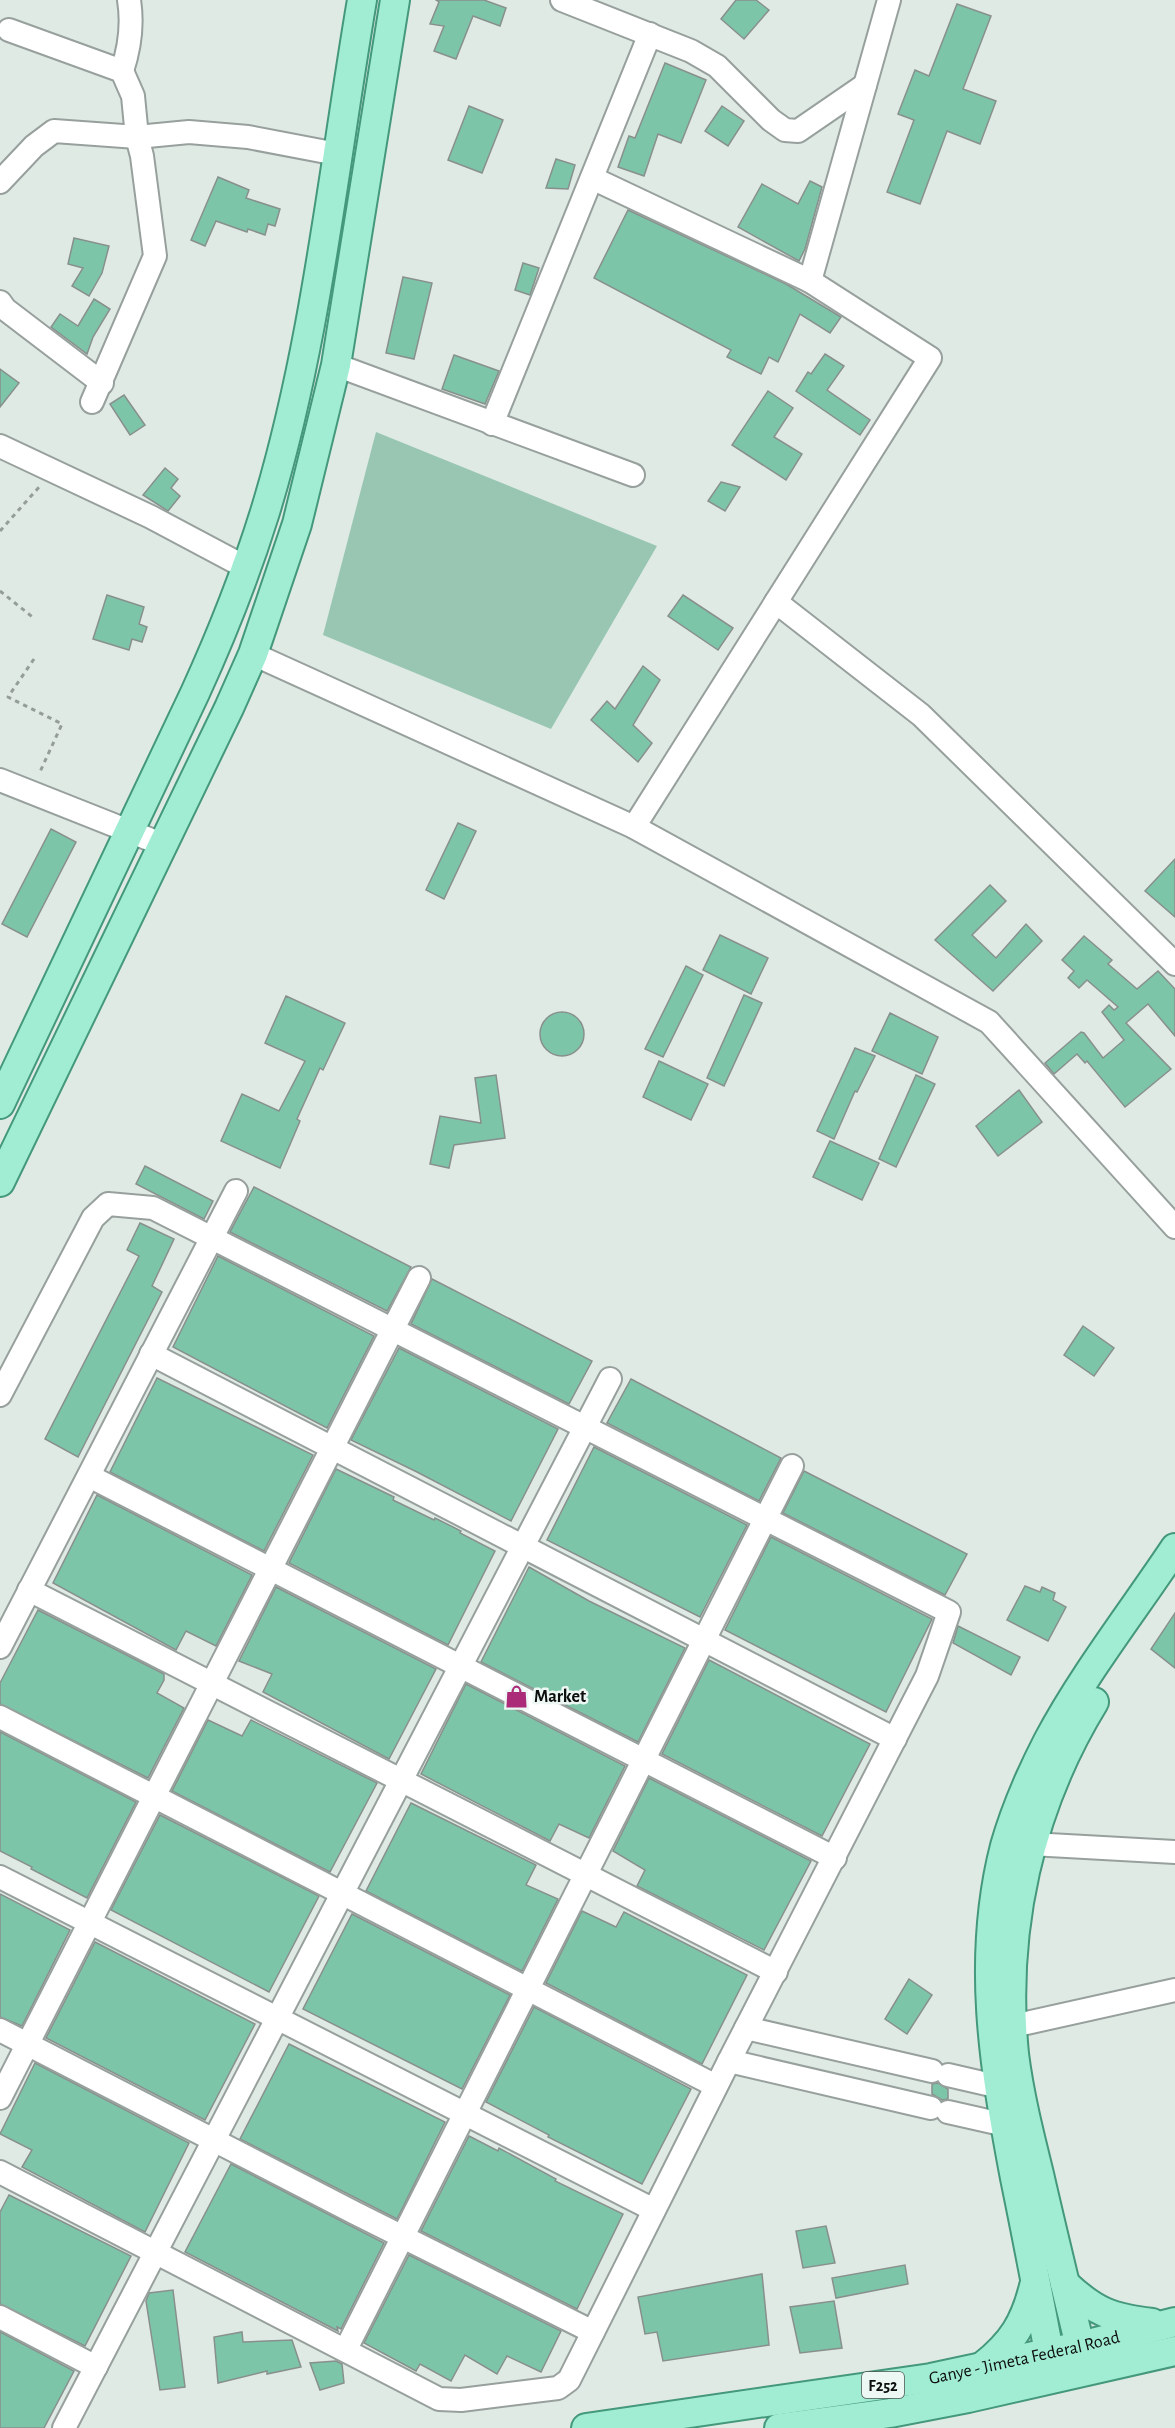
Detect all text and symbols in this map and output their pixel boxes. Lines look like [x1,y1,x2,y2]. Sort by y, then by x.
shop icon: Market [503,1683,529,1709]
place label: Market [534,1688,586,1706]
street label: Ganye - Jimeta Federal Road [927,2328,1122,2388]
road number: F252 [862,2372,904,2398]

